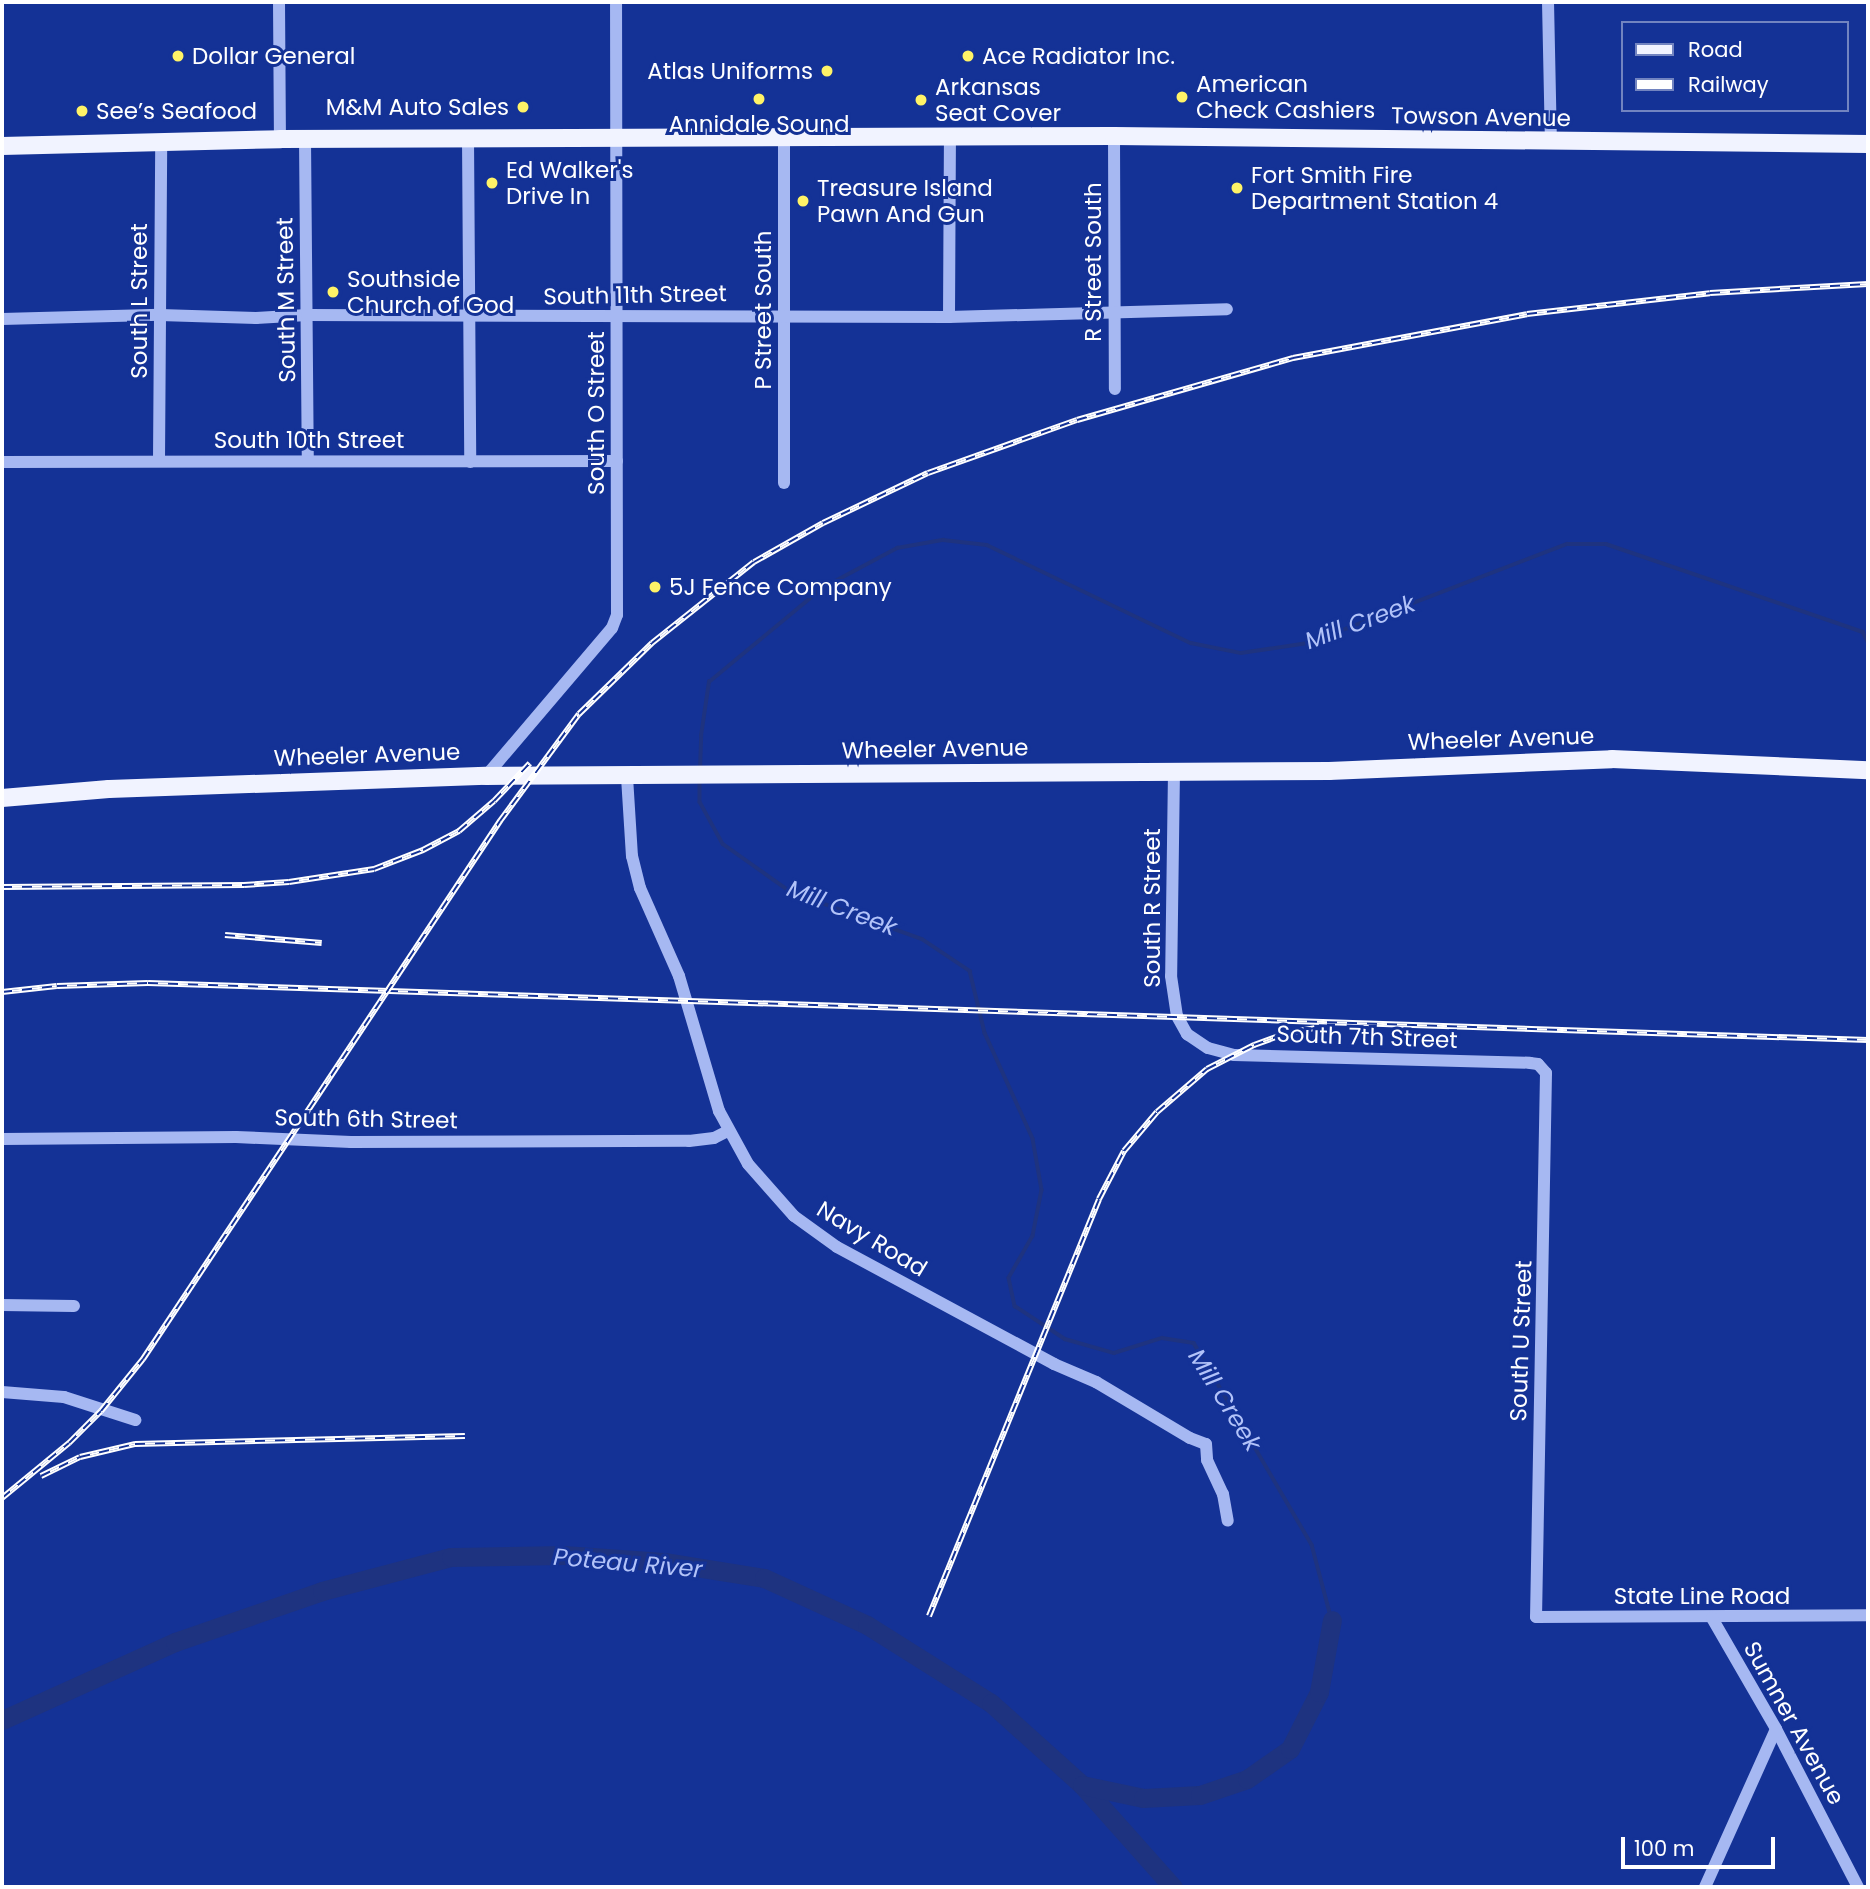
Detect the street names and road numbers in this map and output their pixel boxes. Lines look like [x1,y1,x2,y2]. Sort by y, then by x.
street label: Towson Avenue [1391,102,1571,132]
street label: R Street South [1079,182,1107,342]
street label: South M Street [271,217,301,383]
street label: South L Street [125,223,153,379]
street label: P Street South [749,231,777,389]
street label: South 11th Street [543,280,727,310]
street label: South O Street [582,331,610,495]
street label: South 10th Street [214,426,404,454]
street label: Wheeler Avenue [1407,722,1595,756]
street label: Wheeler Avenue [841,734,1029,764]
street label: Wheeler Avenue [273,738,461,772]
street label: South R Street [1138,828,1166,988]
street label: South 7th Street [1276,1020,1458,1054]
street label: South 6th Street [274,1104,458,1134]
street label: Navy Road [812,1195,932,1283]
street label: South U Street [1504,1260,1538,1422]
street label: State Line Road [1614,1582,1790,1610]
street label: Sumner Avenue [1738,1637,1850,1809]

